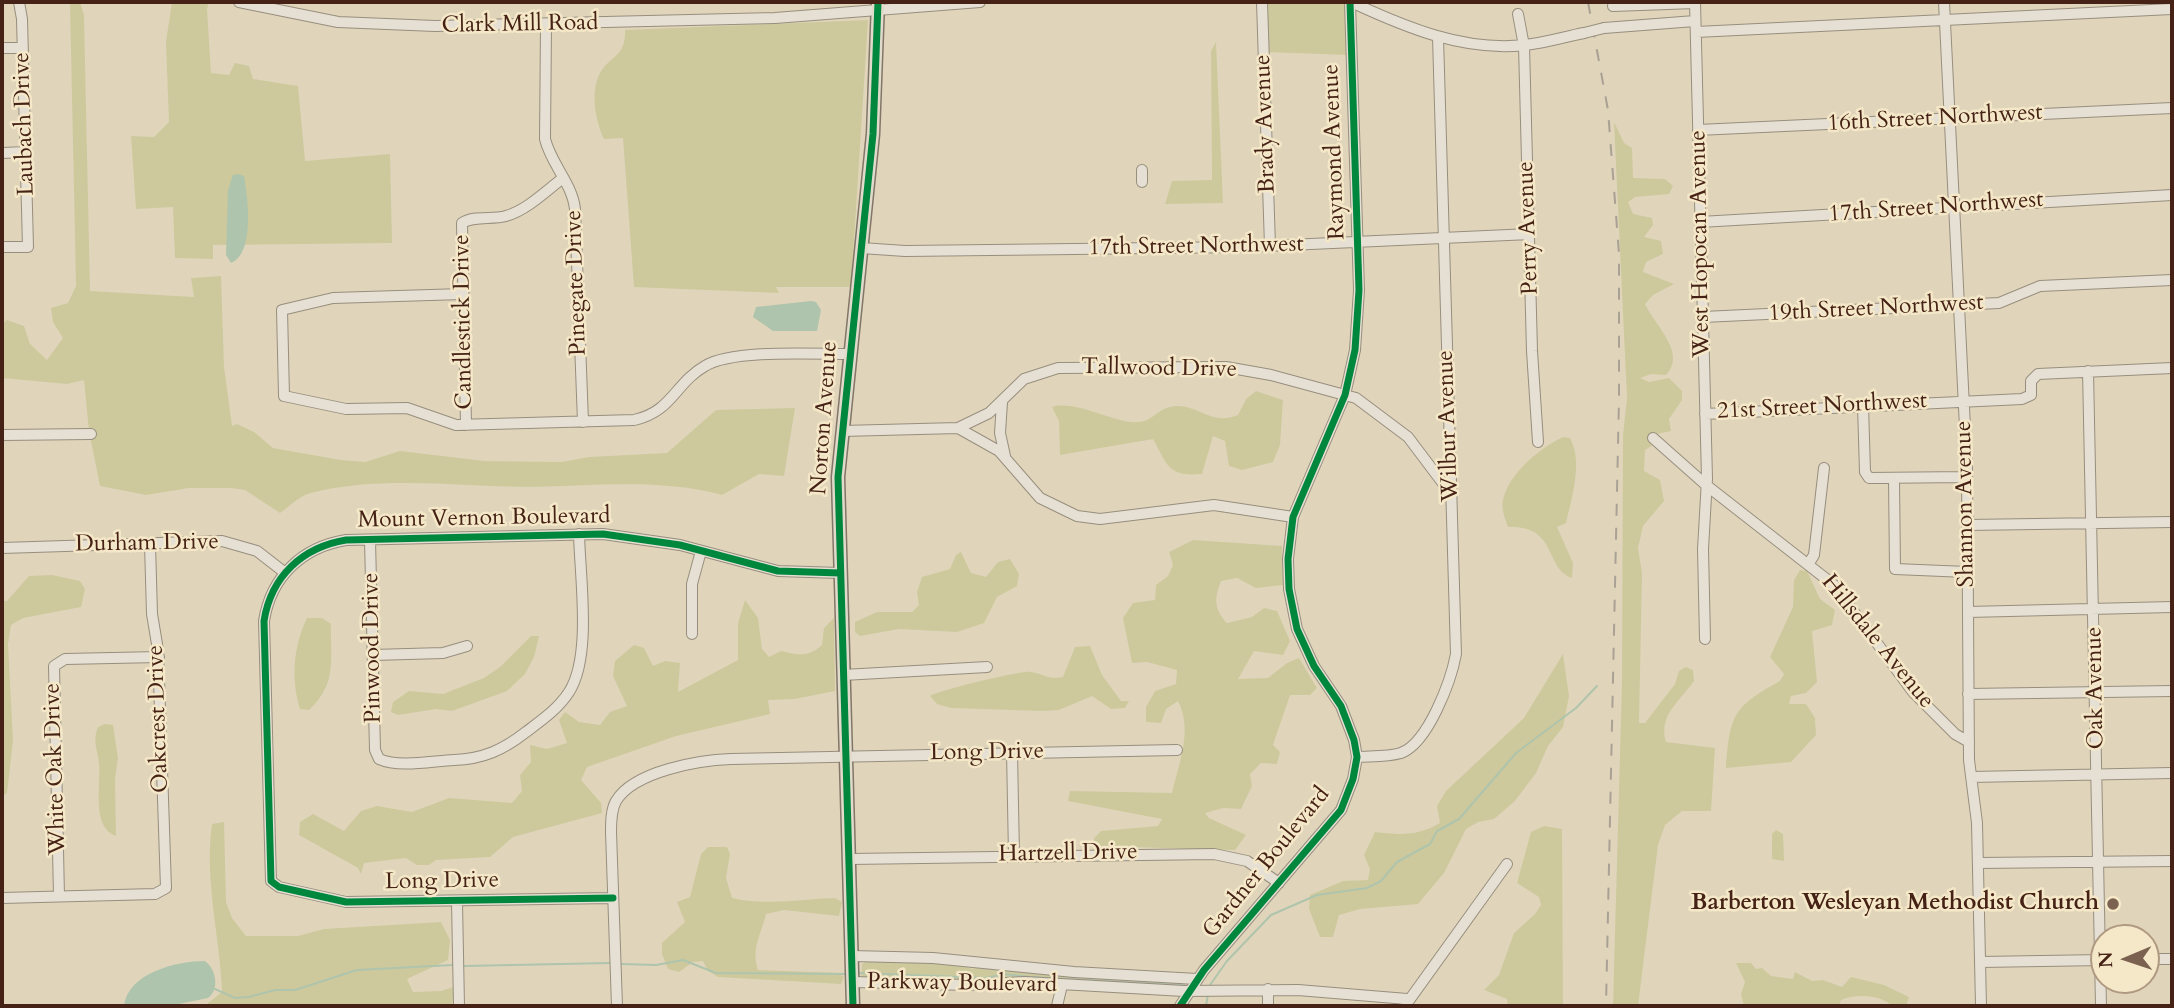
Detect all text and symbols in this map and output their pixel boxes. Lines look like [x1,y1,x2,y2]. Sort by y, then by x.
street label: Clark Mill Road [441,10,599,40]
street label: Laubach Drive [9,52,41,196]
street label: Brady Avenue [1250,54,1282,194]
street label: Raymond Avenue [1318,64,1352,240]
street label: 16th Street Northwest [1827,100,2043,138]
street label: West Hopocan Avenue [1685,130,1717,358]
street label: Perry Avenue [1513,161,1545,295]
street label: 17th Street Northwest [1828,187,2044,229]
street label: Pinegate Drive [561,210,593,356]
street label: 17th Street Northwest [1088,231,1304,263]
street label: Candlestick Drive [449,234,479,410]
street label: 19th Street Northwest [1768,290,1984,328]
street label: Norton Avenue [806,340,844,496]
street label: Wilbur Avenue [1433,350,1465,502]
street label: Tallwood Drive [1081,354,1237,384]
street label: 21st Street Northwest [1716,388,1928,426]
street label: Shannon Avenue [1951,421,1981,587]
street label: Mount Vernon Boulevard [357,503,611,535]
street label: Durham Drive [75,529,219,559]
street label: Hillsdale Avenue [1815,569,1939,715]
street label: Pinwood Drive [358,573,388,723]
street label: Oak Avenue [2081,626,2111,750]
street label: Oakcrest Drive [143,644,175,794]
street label: White Oak Drive [39,682,73,856]
street label: Long Drive [930,738,1044,768]
street label: Gardner Boulevard [1198,782,1336,944]
street label: Hartzell Drive [998,839,1138,869]
street label: Long Drive [385,867,499,897]
place label: Barberton Wesleyan Methodist Church [1691,890,2099,918]
marker: Barberton Wesleyan Methodist Church [2105,896,2121,912]
north arrow [2090,924,2160,994]
text: N [2093,951,2119,968]
street label: Parkway Boulevard [867,969,1057,999]

